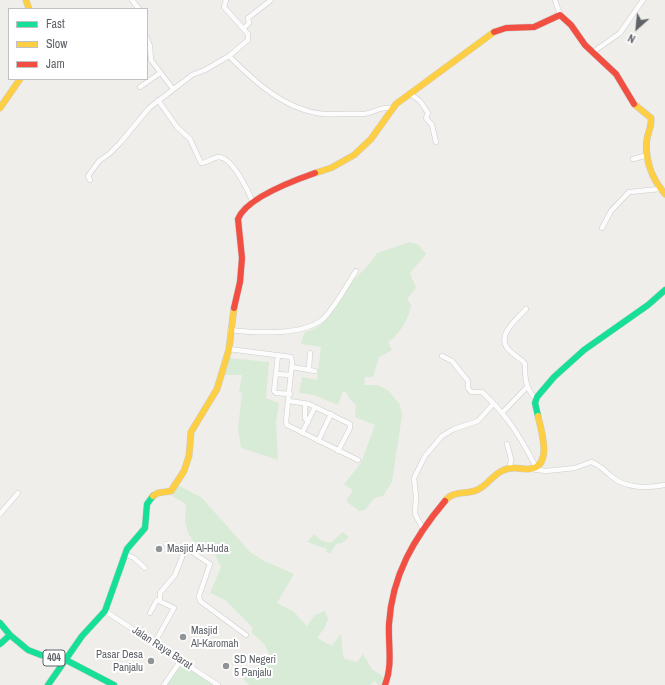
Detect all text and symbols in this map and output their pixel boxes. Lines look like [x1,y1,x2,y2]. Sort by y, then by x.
legend [8,8,148,80]
north arrow [617,8,657,48]
text: Fast [46,16,65,32]
text: N [625,31,638,46]
text: Slow [46,36,67,52]
text: Jam [46,56,65,72]
place label: Masjid Al-Huda [167,542,229,556]
marker: Masjid Al-Huda [154,544,164,554]
street label: Jalan Raya Barat [129,624,195,672]
place label: Masjid Al-Karomah [191,624,239,650]
marker: Masjid Al-Karomah [178,632,188,642]
place label: Pasar Desa Panjalu [96,648,143,674]
road number: 404 [43,650,65,666]
place label: SD Negeri 5 Panjalu [234,653,276,679]
marker: Pasar Desa Panjalu [146,656,156,666]
marker: SD Negeri 5 Panjalu [221,661,231,671]

